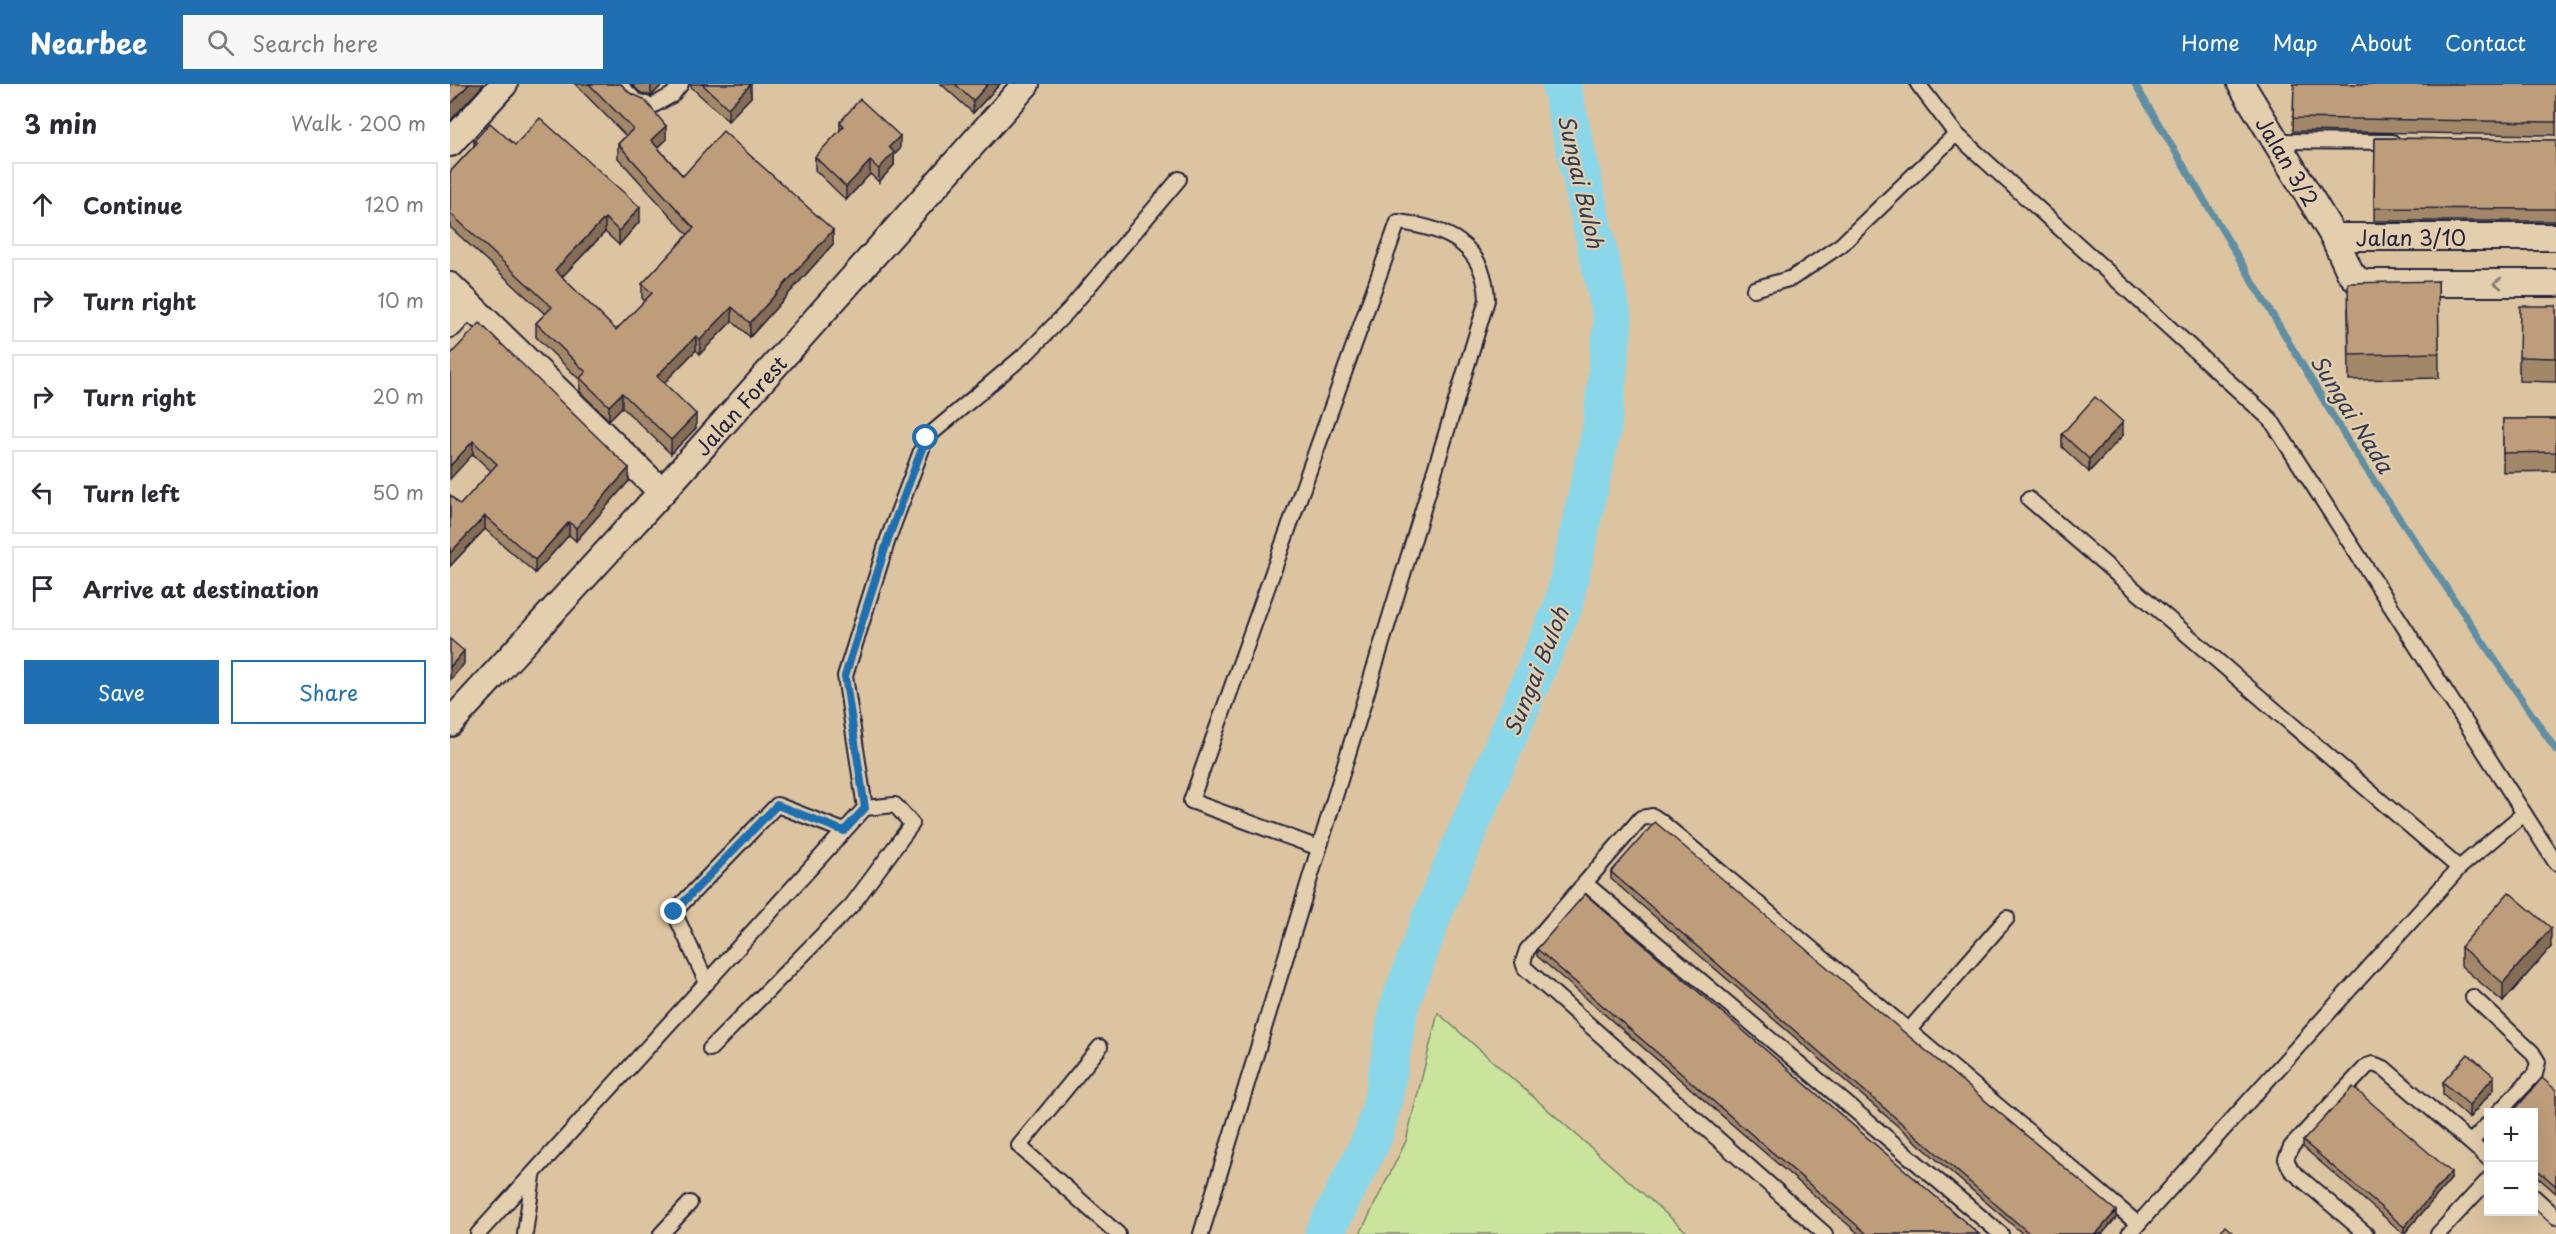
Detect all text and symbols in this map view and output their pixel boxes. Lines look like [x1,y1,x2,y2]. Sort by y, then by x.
search box [183,15,603,69]
text: Nearbee [30,21,147,64]
icon: search [204,26,237,59]
text: Search here [252,26,378,59]
text: Home [2181,26,2240,58]
text: Map [2273,26,2318,58]
text: About [2351,26,2412,58]
text: Contact [2445,26,2526,58]
text: 3 min [24,104,97,143]
text: Walk · 200 m [291,108,426,138]
street label: Jalan 3/2 [2248,110,2328,212]
water label: Sungai Buloh [1551,111,1614,252]
icon: ahead [26,188,59,221]
text: Continue [83,188,182,221]
text: 120 m [365,189,424,219]
street label: Jalan 3/10 [2356,221,2466,253]
one-way arrow [2493,277,2502,289]
icon: right [26,284,59,317]
text: Turn right [83,284,196,317]
text: 10 m [377,285,424,315]
water label: Sungai Nada [2303,347,2403,480]
street label: Jalan Forest [686,348,794,462]
icon: right [26,380,59,413]
text: Turn right [83,380,196,413]
text: 20 m [372,381,424,411]
route start [912,424,938,450]
icon: left [26,476,59,509]
text: Turn left [83,476,180,509]
text: 50 m [372,477,424,507]
icon: arrive [26,572,59,605]
text: Arrive at destination [83,572,319,605]
water label: Sungai Buloh [1494,601,1576,740]
button: Save [24,660,219,724]
button: Share [231,660,426,724]
route end [660,898,686,924]
map controls [2484,1108,2538,1216]
button: + [2484,1108,2538,1162]
button: − [2484,1162,2538,1216]

